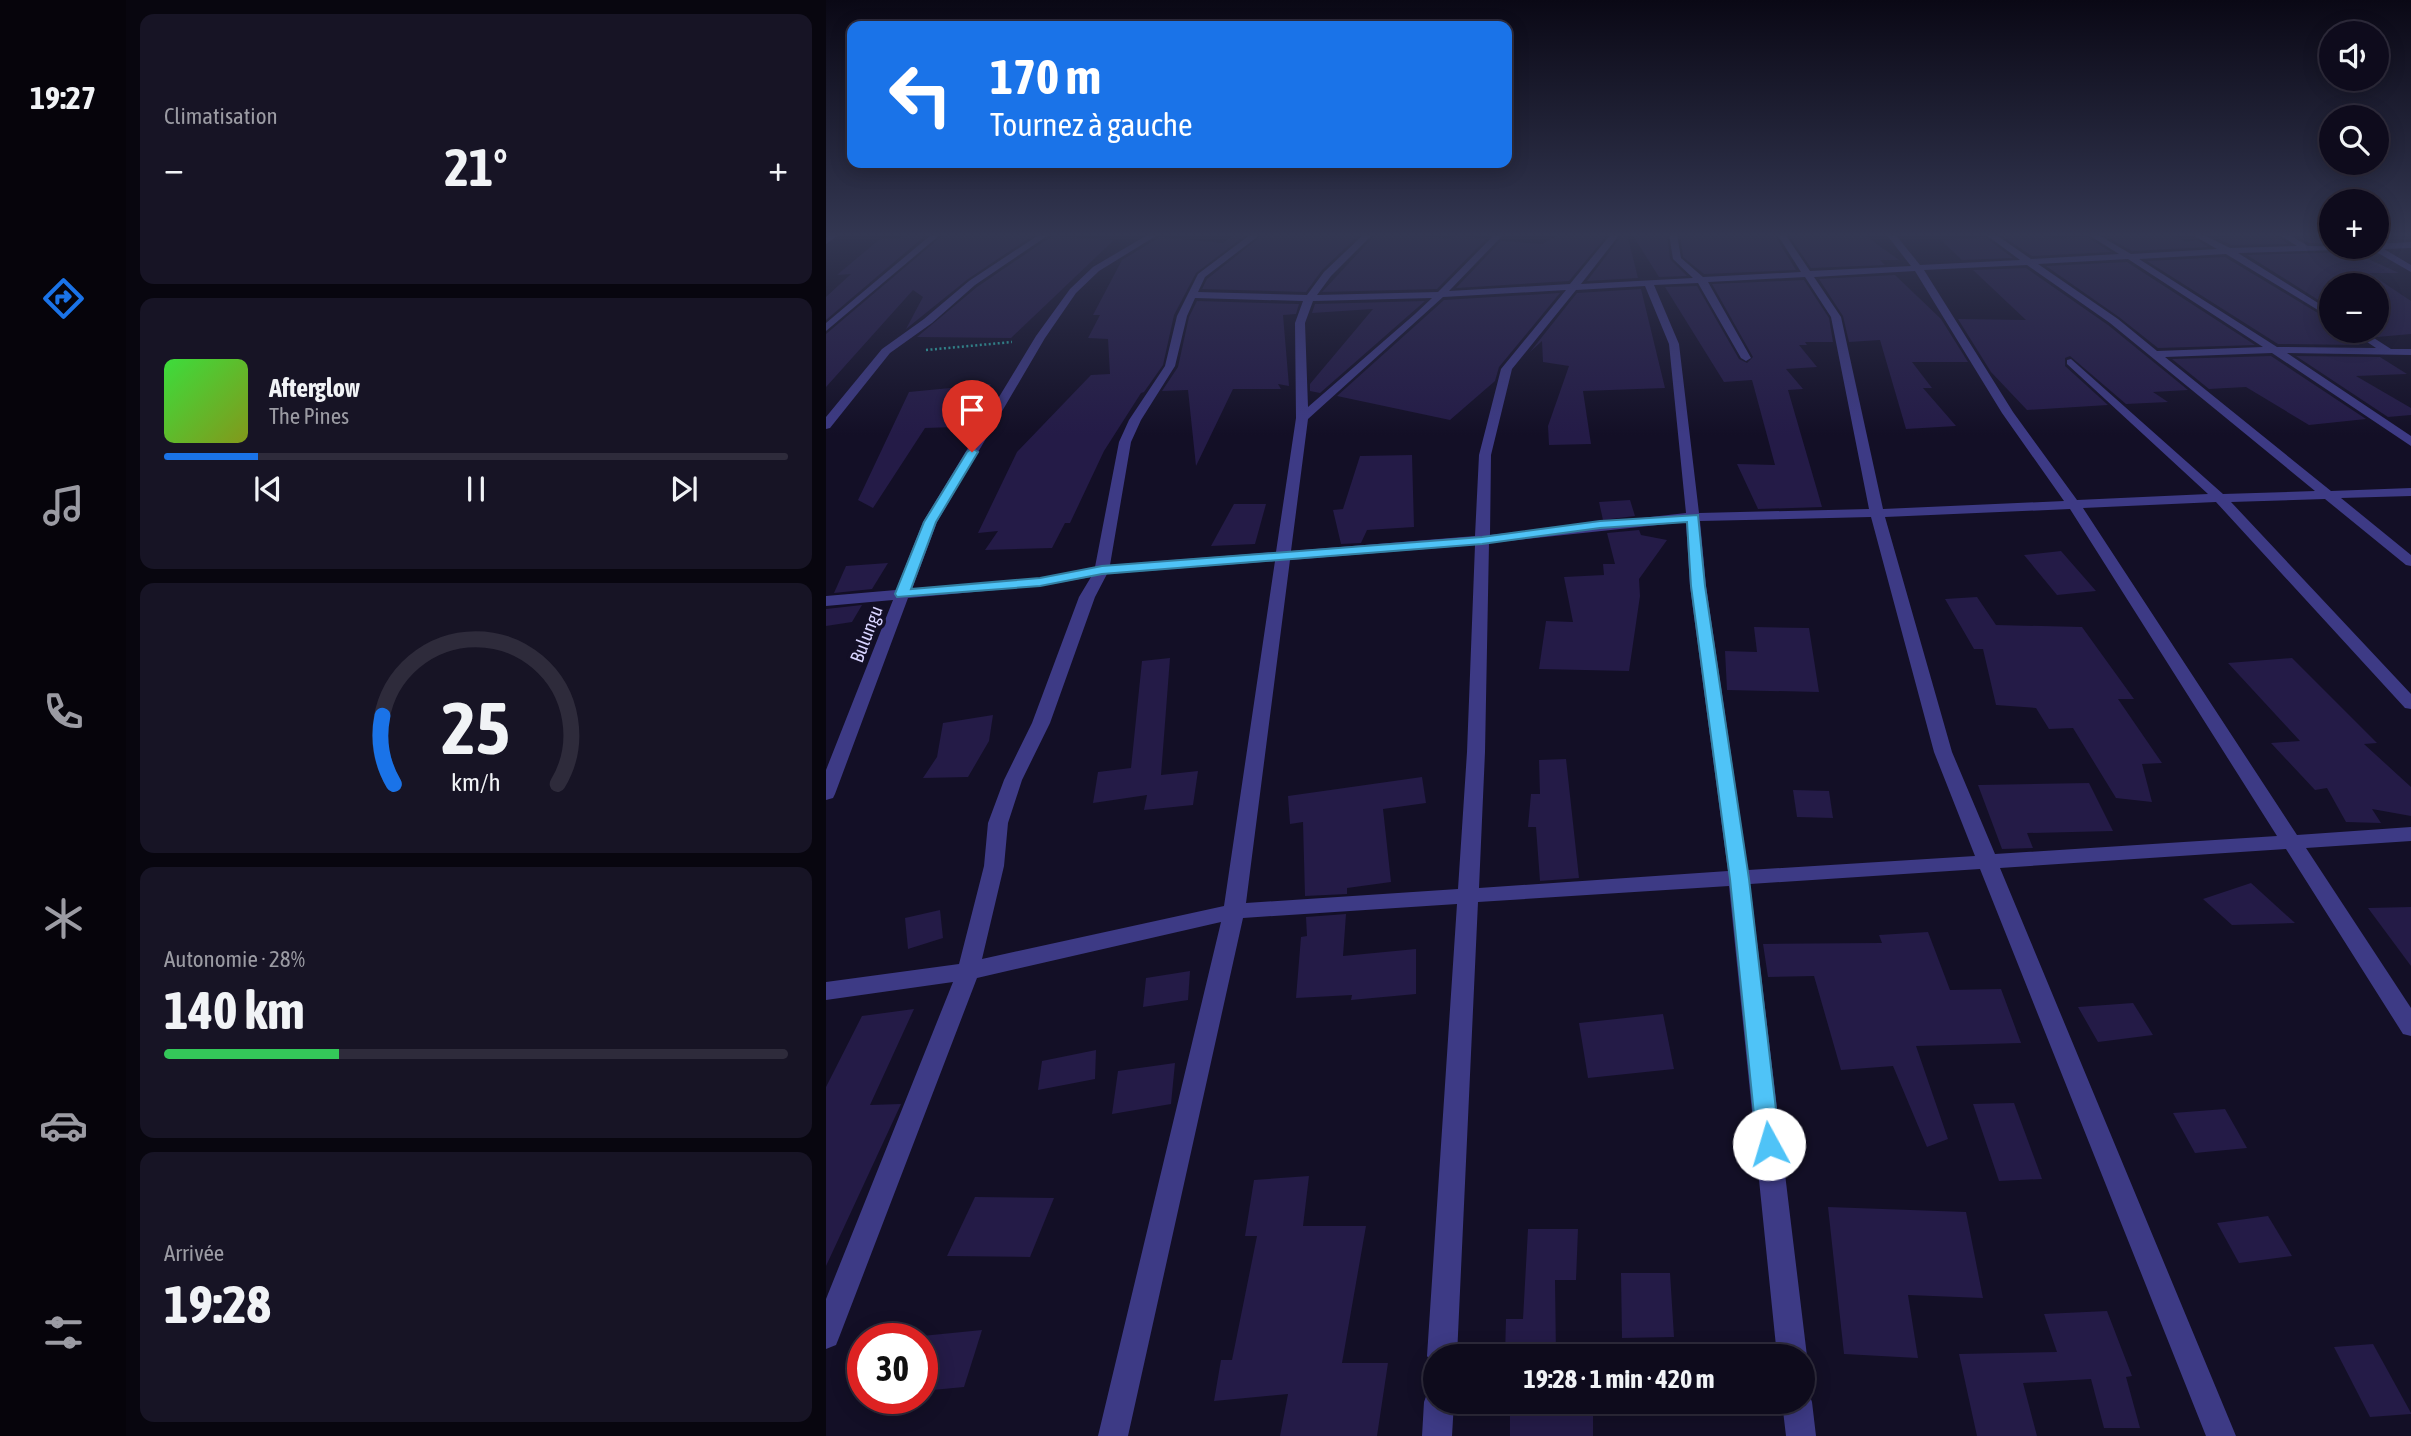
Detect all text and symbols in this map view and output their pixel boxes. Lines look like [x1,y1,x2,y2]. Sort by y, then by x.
map controls [2319,21,2389,343]
button: sound [2319,21,2389,91]
text: 170 m [990,48,1101,104]
icon: left [875,49,966,140]
text: 19:27 [30,79,96,116]
text: Climatisation [164,103,278,129]
button: search [2319,105,2389,175]
text: Tournez à gauche [990,106,1193,143]
text: 21° [444,137,508,197]
text: − [164,146,184,189]
text: + [768,146,788,189]
button: + [2319,189,2389,259]
button: − [2319,273,2389,343]
icon: directions [39,274,88,323]
text: Afterglow [269,373,360,403]
pin [942,380,1002,452]
icon: arrive [953,391,991,429]
text: The Pines [269,403,349,429]
icon: previous [249,470,287,508]
icon: pause [457,470,495,508]
icon: next [665,470,703,508]
icon: music [39,481,88,530]
street label: Bulungu [845,603,887,665]
text: 25 [442,686,510,769]
icon: phone [39,687,88,736]
text: km/h [451,768,501,796]
icon: climate [39,894,88,943]
text: Autonomie · 28% [164,946,305,972]
text: 140 km [164,980,305,1040]
icon: car [39,1101,88,1150]
position arrow [1732,1107,1806,1181]
text: Arrivée [164,1240,224,1266]
text: 19:28 [164,1274,271,1334]
icon: filters [39,1308,88,1357]
speed limit sign: 30 [847,1323,938,1414]
text: 19:28 · 1 min · 420 m [1524,1364,1714,1394]

